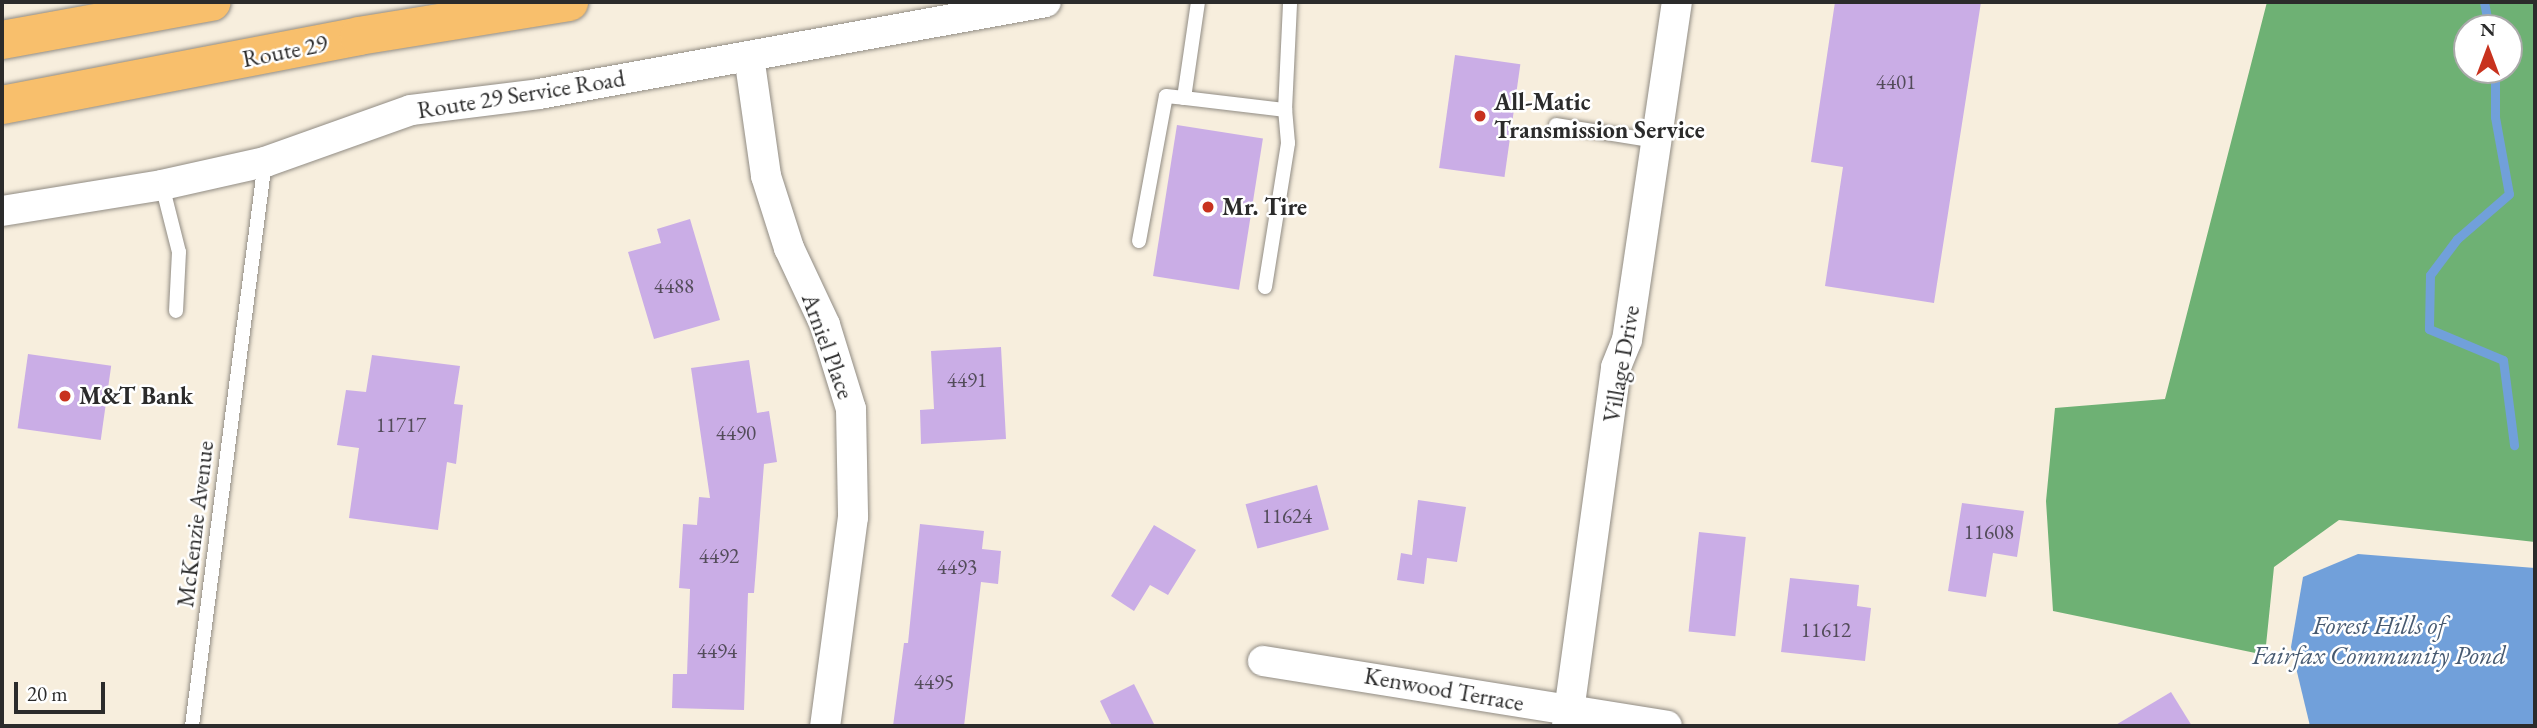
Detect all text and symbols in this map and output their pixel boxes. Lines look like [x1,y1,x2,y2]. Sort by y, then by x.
north arrow [2453,14,2523,84]
text: N [2480,17,2496,42]
street label: Route 29 [240,29,330,73]
street label: Route 29 Service Road [415,63,627,125]
house number: 4401 [1876,69,1916,95]
place label: All-Matic Transmission Service [1494,88,1705,144]
marker: All-Matic Transmission Service [1472,108,1488,124]
place label: Mr. Tire [1222,193,1307,221]
marker: Mr. Tire [1200,199,1216,215]
house number: 4488 [654,273,694,299]
street label: Arniel Place [796,289,860,403]
street label: Village Drive [1597,303,1645,425]
house number: 4491 [947,367,987,393]
place label: M&T Bank [79,382,193,410]
marker: M&T Bank [57,388,73,404]
house number: 11717 [376,412,426,438]
house number: 4490 [716,420,756,446]
street label: McKenzie Avenue [171,439,219,609]
house number: 11624 [1262,503,1312,529]
house number: 11608 [1964,519,2014,545]
house number: 4492 [699,543,739,569]
house number: 4493 [937,554,977,580]
water label: Forest Hills of Fairfax Community Pond [2252,610,2506,672]
house number: 11612 [1801,617,1851,643]
house number: 4494 [697,638,737,664]
street label: Kenwood Terrace [1362,661,1526,717]
scale bar [18,668,108,712]
house number: 4495 [914,669,954,695]
text: 20 m [27,680,68,707]

